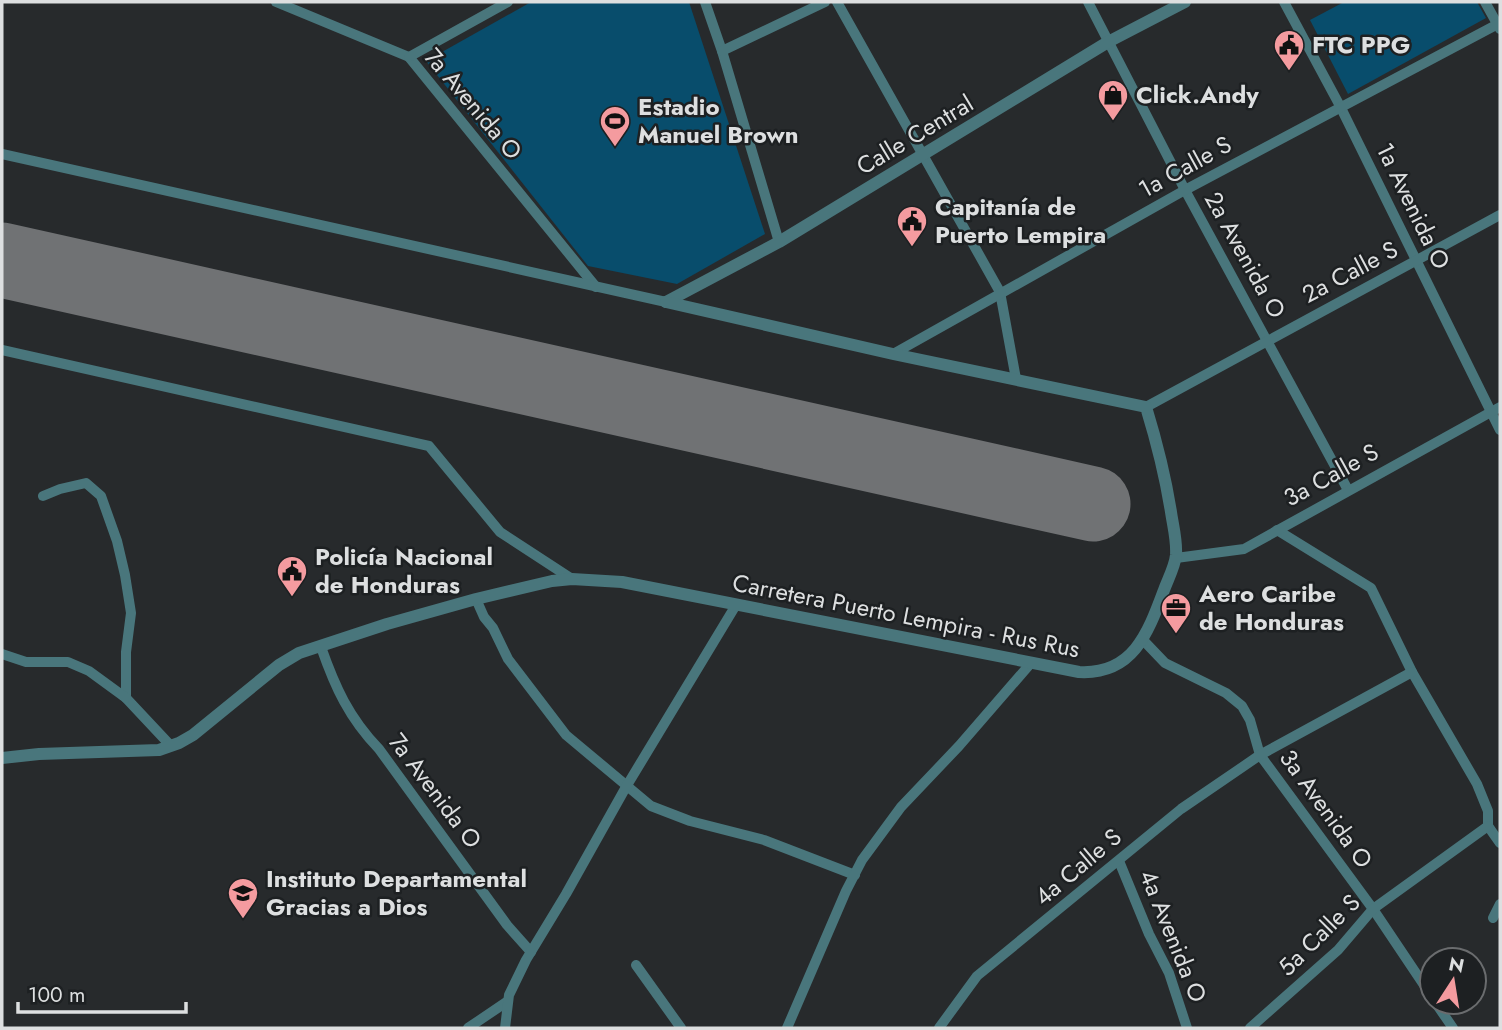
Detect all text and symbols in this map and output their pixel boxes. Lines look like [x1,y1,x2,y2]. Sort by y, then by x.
place label: FTC PPG [1312,27,1410,62]
public building icon: FTC PPG [1272,28,1306,72]
street label: 7a Avenida O [416,40,531,167]
place label: Click.Andy [1136,77,1259,112]
shop icon: Click.Andy [1096,78,1130,122]
street label: Calle Central [850,86,980,183]
place label: Estadio Manuel Brown [638,89,799,152]
sports icon: Estadio Manuel Brown [598,104,632,148]
street label: 1a Calle S [1132,127,1238,206]
street label: 1a Avenida O [1368,137,1459,275]
street label: 2a Avenida O [1196,185,1295,324]
place label: Capitanía de Puerto Lempira [935,189,1106,252]
public building icon: Capitanía de Puerto Lempira [895,204,929,248]
street label: 2a Calle S [1296,232,1404,311]
street label: 3a Calle S [1277,434,1385,515]
place label: Policía Nacional de Honduras [315,539,493,602]
public building icon: Policía Nacional de Honduras [275,554,309,598]
street label: Carretera Puerto Lempira - Rus Rus [729,565,1083,666]
place label: Aero Caribe de Honduras [1198,576,1344,639]
office icon: Aero Caribe de Honduras [1159,591,1193,635]
street label: 7a Avenida O [380,726,490,856]
street label: 3a Avenida O [1271,742,1381,875]
street label: 4a Calle S [1026,820,1129,914]
place label: Instituto Departamental Gracias a Dios [266,861,527,924]
street label: 4a Avenida O [1131,864,1216,1007]
school or university icon: Instituto Departamental Gracias a Dios [226,876,260,920]
street label: 5a Calle S [1269,885,1368,984]
north arrow [1418,946,1488,1016]
text: N [1446,950,1467,980]
scale bar [18,970,186,1014]
text: 100 m [28,980,85,1010]

